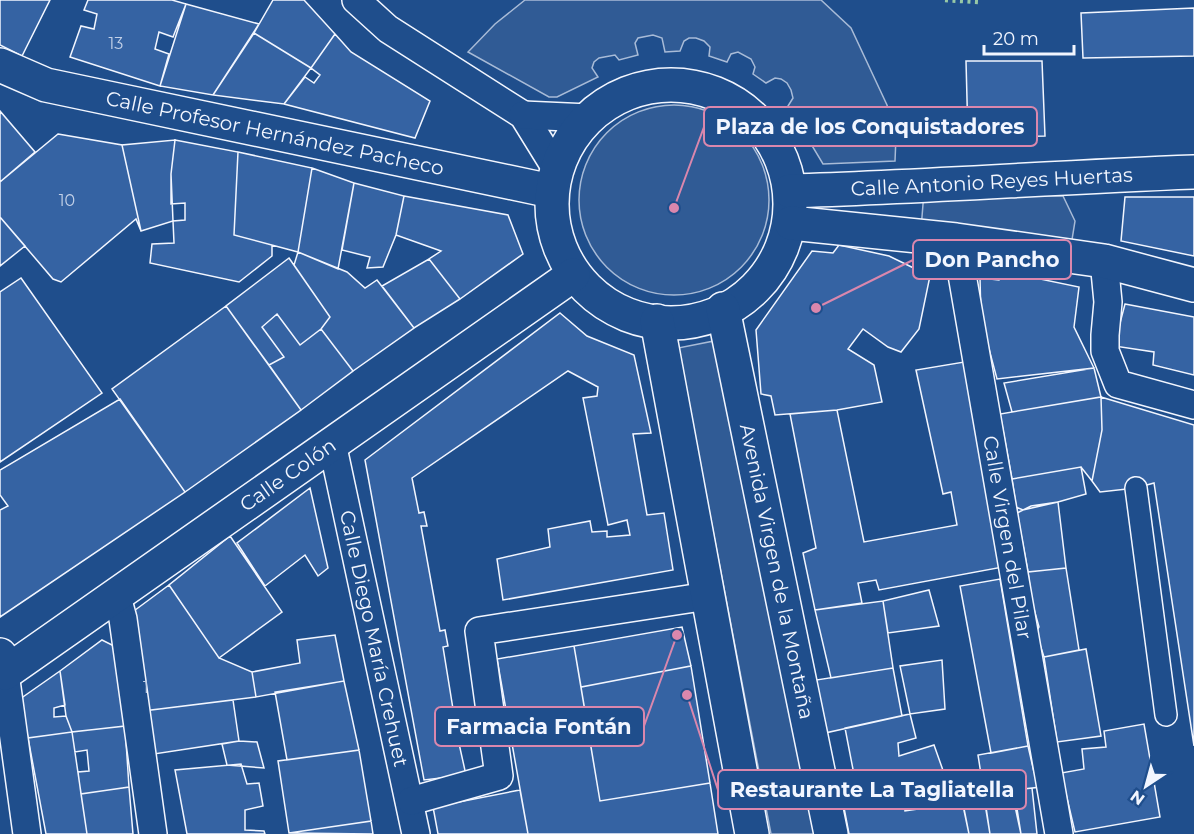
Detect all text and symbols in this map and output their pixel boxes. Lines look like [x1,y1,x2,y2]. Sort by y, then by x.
scale bar [984,18,1074,56]
text: 20 m [993,28,1039,50]
house number: 13 [109,34,123,53]
street label: Calle Profesor Hernández Pacheco [104,86,446,180]
callout: Plaza de los Conquistadores [704,107,1037,146]
text: Plaza de los Conquistadores [716,114,1024,139]
street label: Calle Antonio Reyes Huertas [850,163,1134,201]
house number: 10 [59,191,75,210]
callout: Don Pancho [913,240,1071,279]
text: Don Pancho [925,247,1060,272]
street label: Avenida Virgen de la Montaña [735,422,819,721]
street label: Calle Colón [235,433,340,517]
street label: Calle Virgen del Pilar [978,434,1037,641]
street label: Calle Diego María Crehuet [335,508,413,769]
house number: 1 [143,678,149,697]
callout: Farmacia Fontán [435,707,644,746]
text: Farmacia Fontán [446,714,632,739]
north arrow [1116,756,1176,816]
callout: Restaurante La Tagliatella [718,770,1026,809]
text: Restaurante La Tagliatella [730,777,1014,802]
text: N [1127,786,1148,809]

